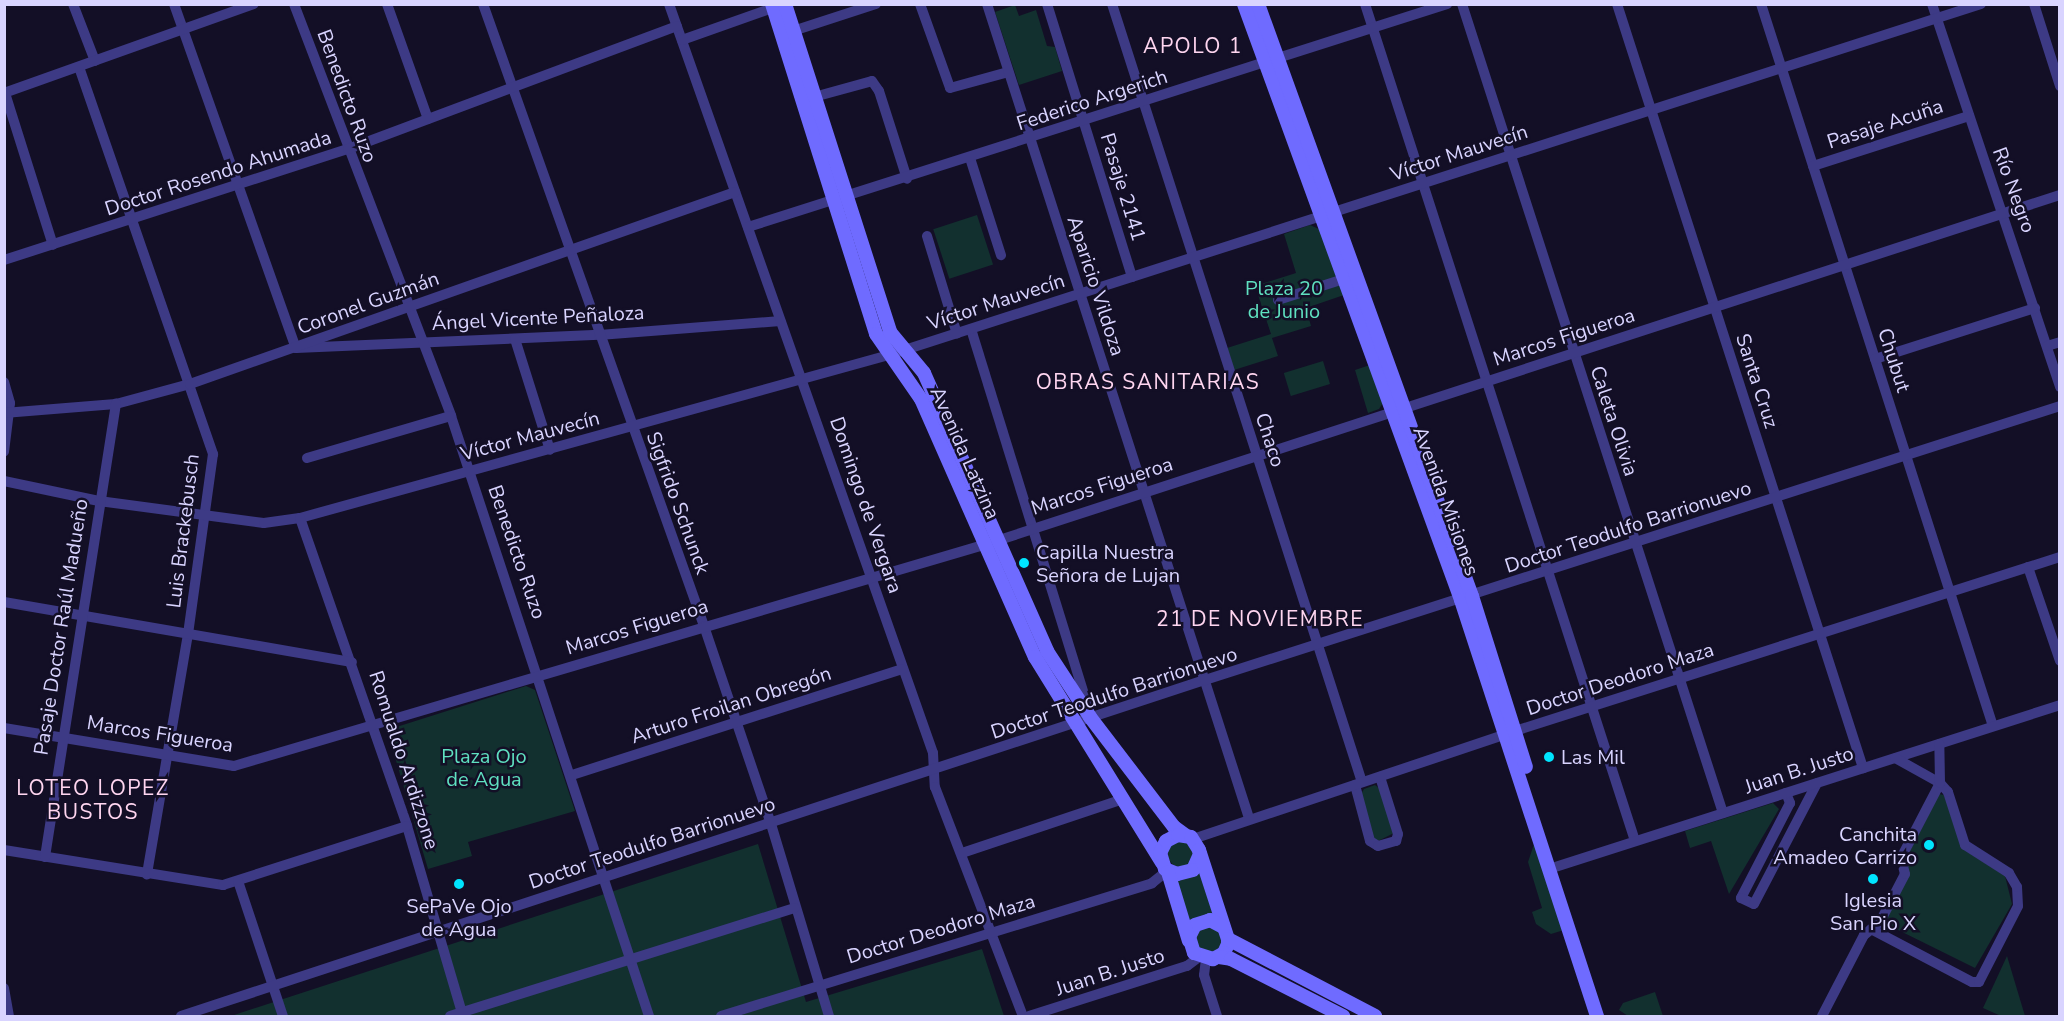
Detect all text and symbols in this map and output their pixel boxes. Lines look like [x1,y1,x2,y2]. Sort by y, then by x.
street label: Benedicto Ruzo [312,26,382,166]
district label: APOLO 1 [1143,33,1243,59]
street label: Federico Argerich [1014,64,1170,136]
street label: Pasaje Acuña [1824,94,1946,154]
street label: Víctor Mauvecín [1387,119,1531,187]
street label: Doctor Rosendo Ahumada [102,125,334,221]
street label: Pasaje 2141 [1095,130,1151,244]
street label: Río Negro [1987,144,2041,236]
street label: Aparicio Vildoza [1062,213,1130,359]
street label: Coronel Guzmán [294,266,442,340]
street label: Víctor Mauvecín [924,268,1068,336]
park label: Plaza 20 de Junio [1245,277,1323,324]
street label: Ángel Vicente Peñaloza [431,300,645,336]
street label: Marcos Figueroa [1490,303,1638,371]
street label: Chubut [1872,325,1916,395]
street label: Santa Cruz [1730,331,1784,431]
street label: Caleta Olivia [1585,363,1643,479]
district label: OBRAS SANITARIAS [1036,369,1260,395]
street label: Avenida Latzina [925,383,1005,523]
street label: Víctor Mauvecín [458,406,602,466]
street label: Chaco [1250,410,1290,470]
street label: Domingo de Vergara [825,414,907,596]
street label: Avenida Misiones [1408,423,1484,579]
street label: Sigfrido Schunck [641,429,715,577]
street label: Marcos Figueroa [1028,452,1176,520]
street label: Luis Brackebusch [162,453,204,609]
street label: Doctor Teodulfo Barrionuevo [1502,476,1754,578]
street label: Benedicto Ruzo [483,482,551,622]
street label: Pasaje Doctor Raúl Madueño [29,497,93,757]
place label: Capilla Nuestra Señora de Lujan [1036,540,1180,587]
marker: Capilla Nuestra Señora de Lujan [1017,556,1031,570]
street label: Marcos Figueroa [563,594,711,660]
district label: 21 DE NOVIEMBRE [1156,606,1364,632]
street label: Doctor Deodoro Maza [1523,637,1717,721]
street label: Doctor Teodulfo Barrionuevo [988,642,1240,744]
street label: Arturo Froilan Obregón [628,661,834,749]
street label: Romualdo Ardizzone [364,668,444,852]
street label: Marcos Figueroa [85,711,235,757]
street label: Juan B. Justo [1742,741,1856,799]
park label: Plaza Ojo de Agua [441,745,527,792]
place label: Las Mil [1561,745,1625,769]
marker: Las Mil [1542,750,1556,764]
district label: LOTEO LOPEZ BUSTOS [16,775,170,825]
street label: Doctor Teodulfo Barrionuevo [526,792,778,894]
place label: Canchita Amadeo Carrizo [1773,822,1917,869]
marker: Canchita Amadeo Carrizo [1922,838,1936,852]
marker: Iglesia San Pio X [1866,872,1880,886]
marker: SePaVe Ojo de Agua [452,877,466,891]
place label: Iglesia San Pio X [1830,888,1916,935]
street label: Doctor Deodoro Maza [844,889,1038,969]
place label: SePaVe Ojo de Agua [406,894,512,941]
street label: Juan B. Justo [1053,943,1167,1001]

